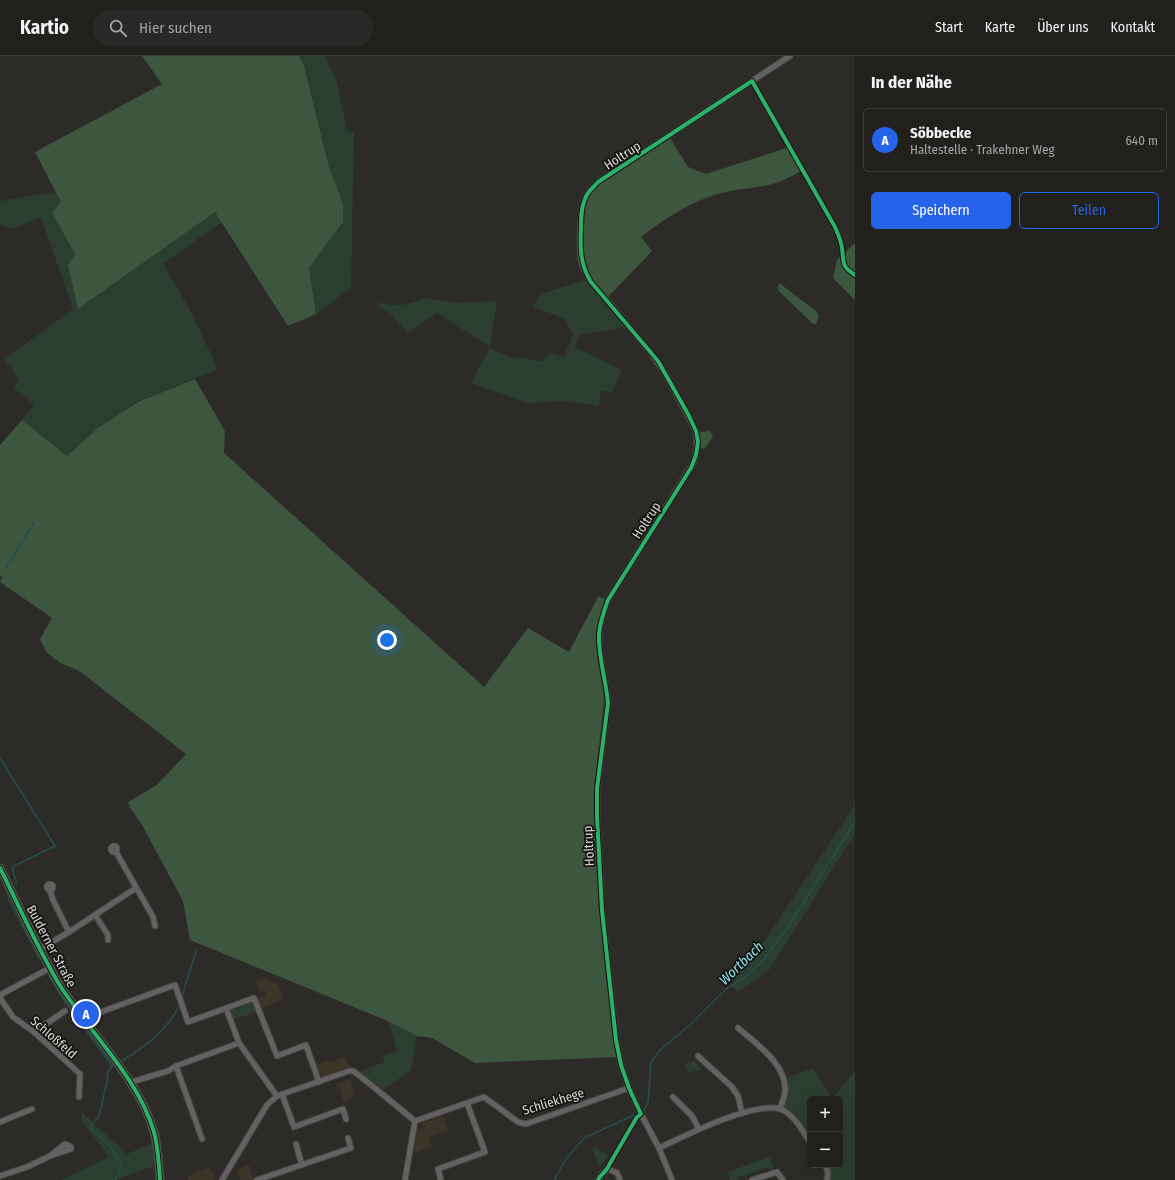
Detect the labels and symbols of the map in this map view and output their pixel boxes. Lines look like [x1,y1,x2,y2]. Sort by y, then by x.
street label: Holtrup [601,138,643,173]
street label: Holtrup [629,499,664,541]
your location [377,630,397,650]
street label: Holtrup [580,825,597,867]
street label: Bulderner Straße [24,903,79,990]
water label: Wortbach [716,938,767,989]
pin: A [73,999,99,1029]
street label: Schloßfeld [27,1013,80,1062]
street label: Schliekhege [521,1085,586,1118]

